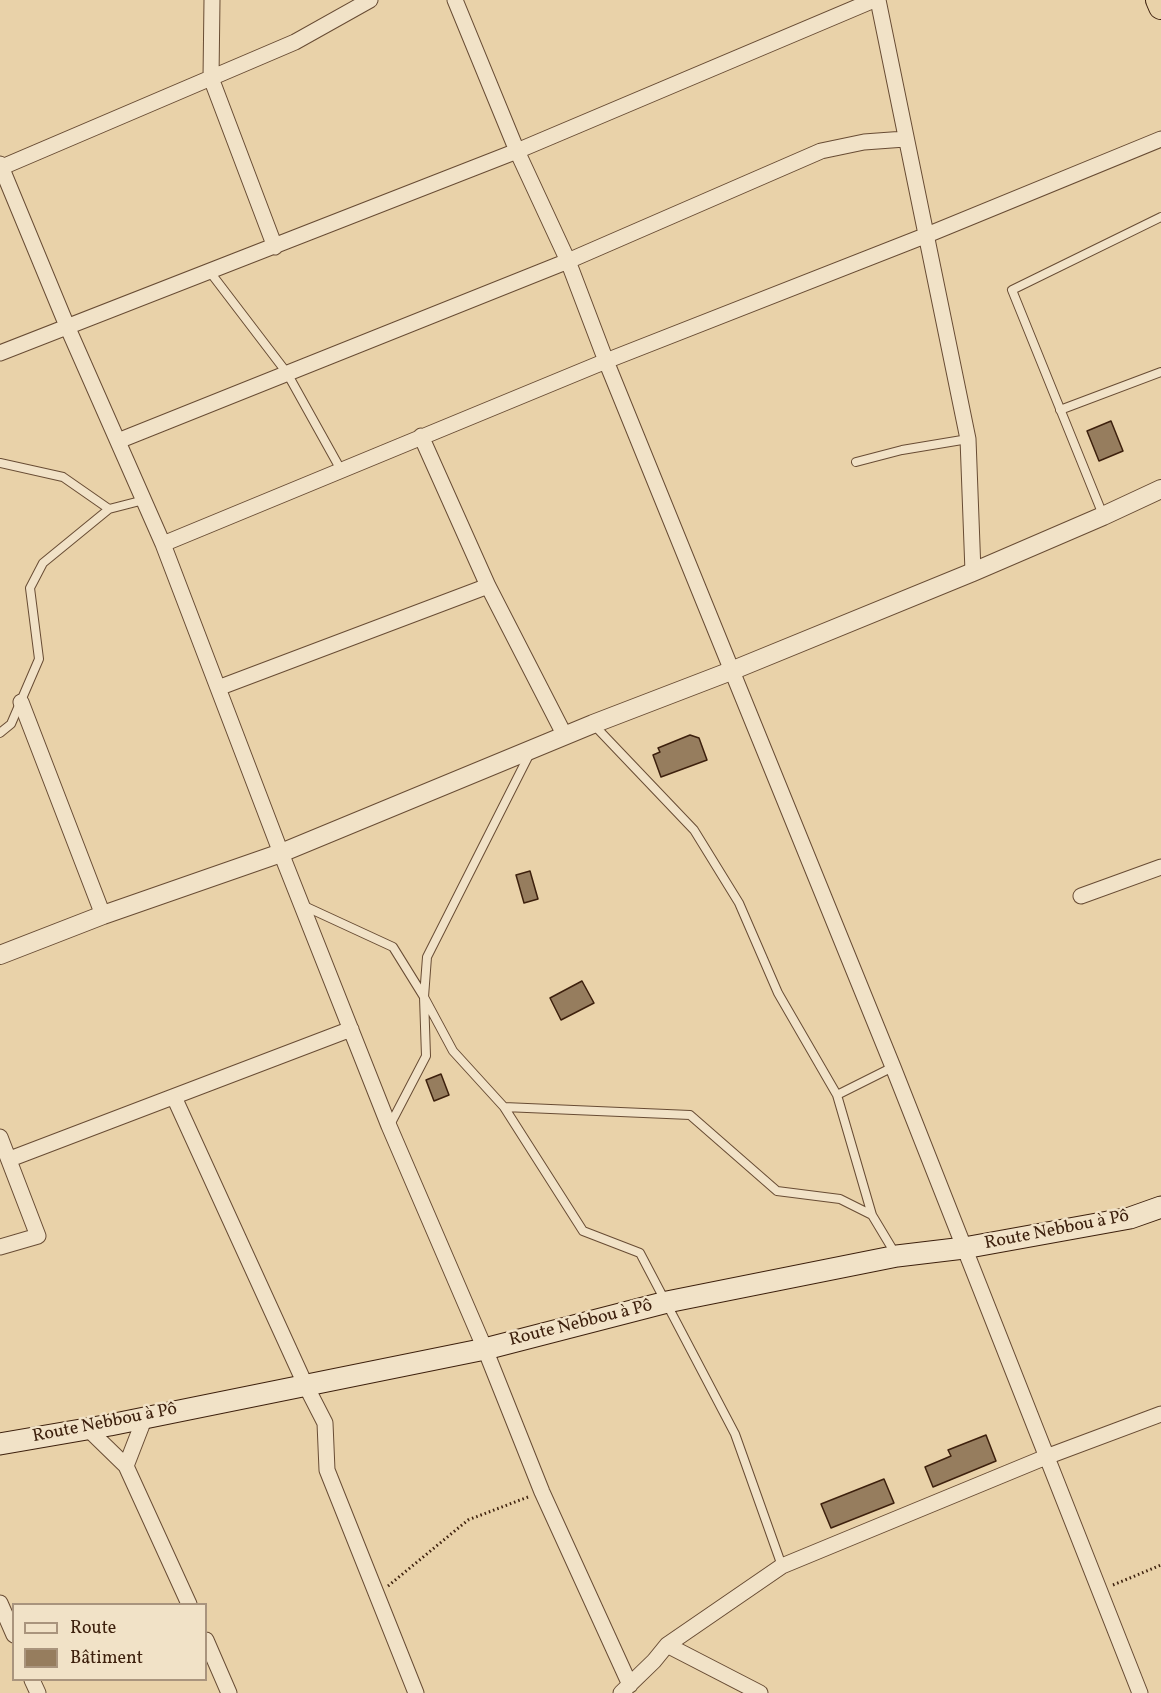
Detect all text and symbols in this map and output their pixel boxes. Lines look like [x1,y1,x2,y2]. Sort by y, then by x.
street label: Route Nebbou à Pô [983,1206,1131,1256]
street label: Route Nebbou à Pô [507,1296,655,1352]
street label: Route Nebbou à Pô [31,1399,179,1449]
legend [12,1603,207,1681]
text: Route [70,1616,116,1641]
text: Bâtiment [70,1646,143,1671]

